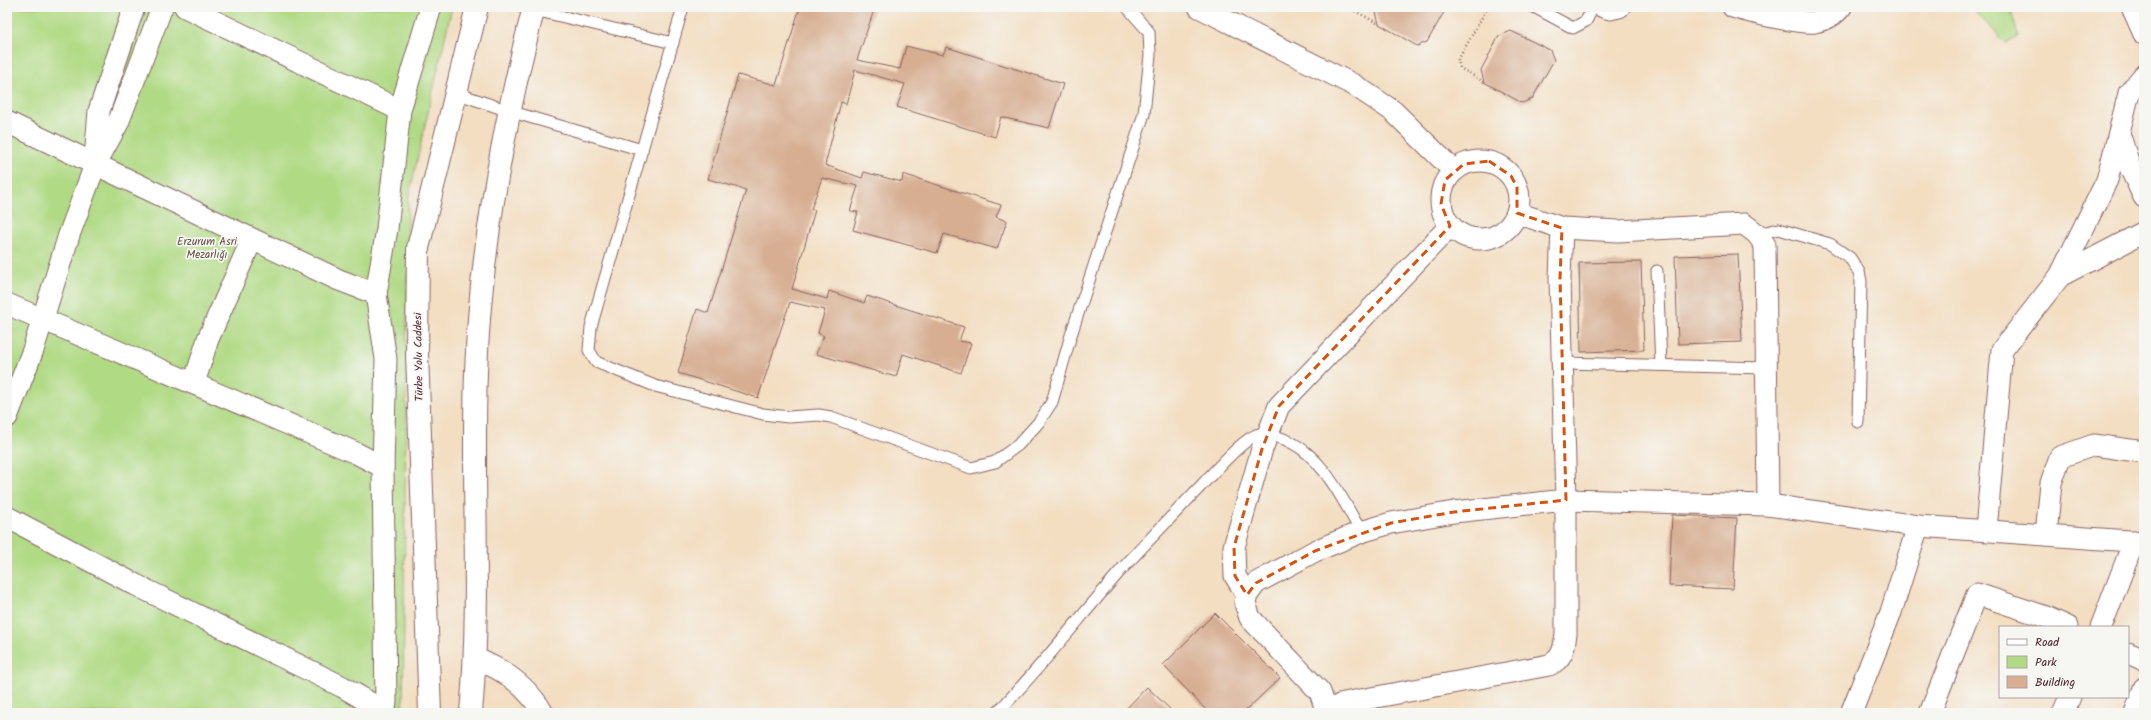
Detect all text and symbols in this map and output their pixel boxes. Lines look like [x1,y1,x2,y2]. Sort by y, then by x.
park label: Erzurum Asri Mezarlığı [177,233,237,264]
street label: Türbe Yolu Caddesi [409,312,429,401]
legend [1999,626,2129,698]
text: Road [2035,633,2060,652]
text: Park [2035,653,2057,672]
text: Building [2035,673,2075,692]

